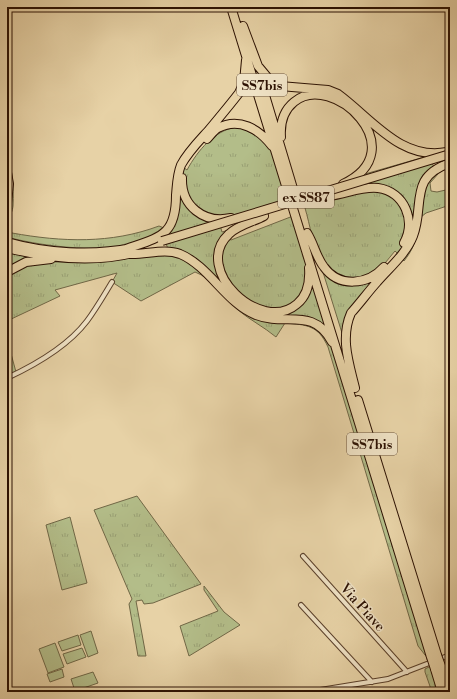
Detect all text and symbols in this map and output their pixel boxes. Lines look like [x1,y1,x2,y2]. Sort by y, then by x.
road number: SS7bis [237,74,287,96]
road number: ex SS87 [278,186,334,208]
road number: SS7bis [347,433,397,455]
street label: Via Piave [335,579,389,636]

